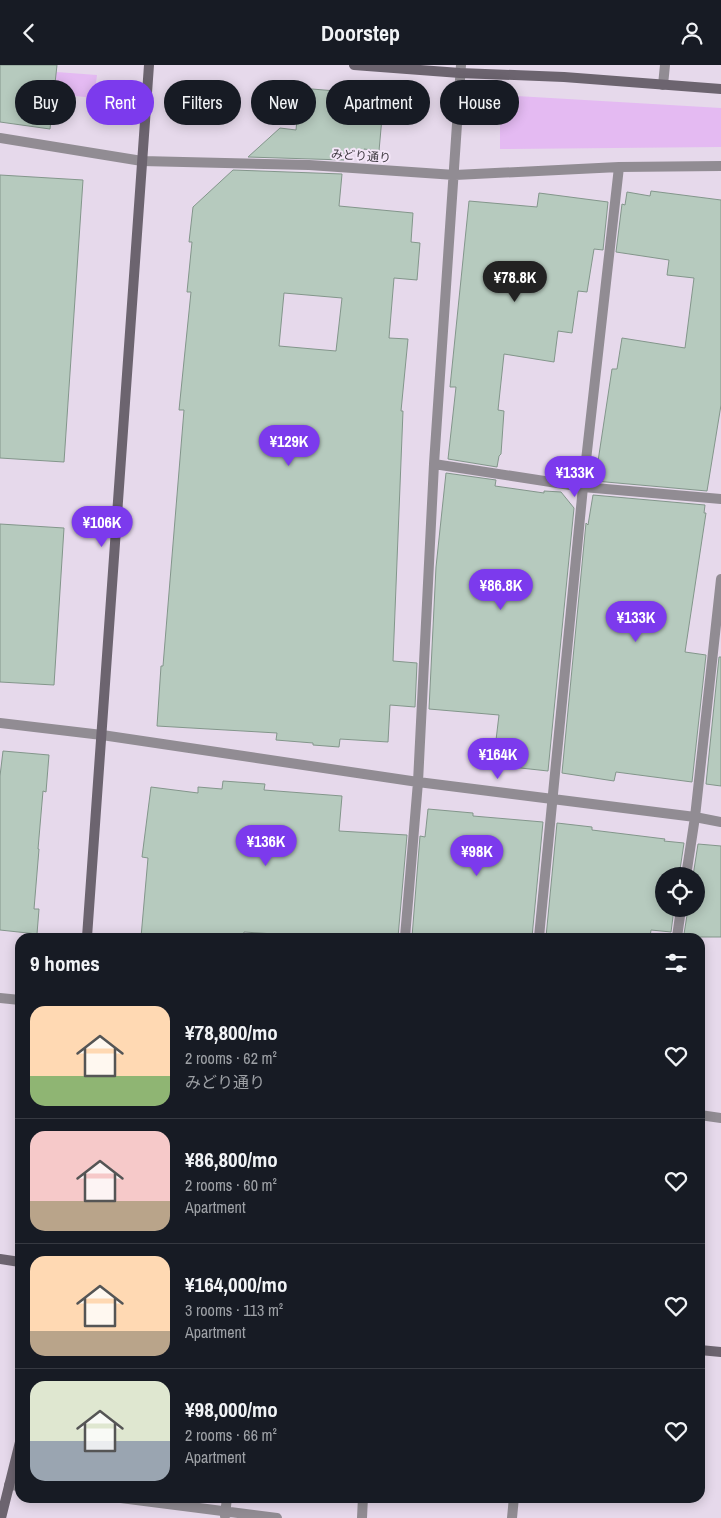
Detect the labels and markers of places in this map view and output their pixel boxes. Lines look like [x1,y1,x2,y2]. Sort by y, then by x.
pin: ¥78.8K [474,261,556,303]
pin: ¥129K [254,425,324,467]
pin: ¥133K [540,455,610,498]
pin: ¥106K [67,505,137,548]
pin: ¥86.8K [460,569,542,611]
pin: ¥133K [601,601,671,643]
pin: ¥164K [463,737,533,780]
pin: ¥136K [231,825,301,867]
pin: ¥98K [447,835,507,877]

